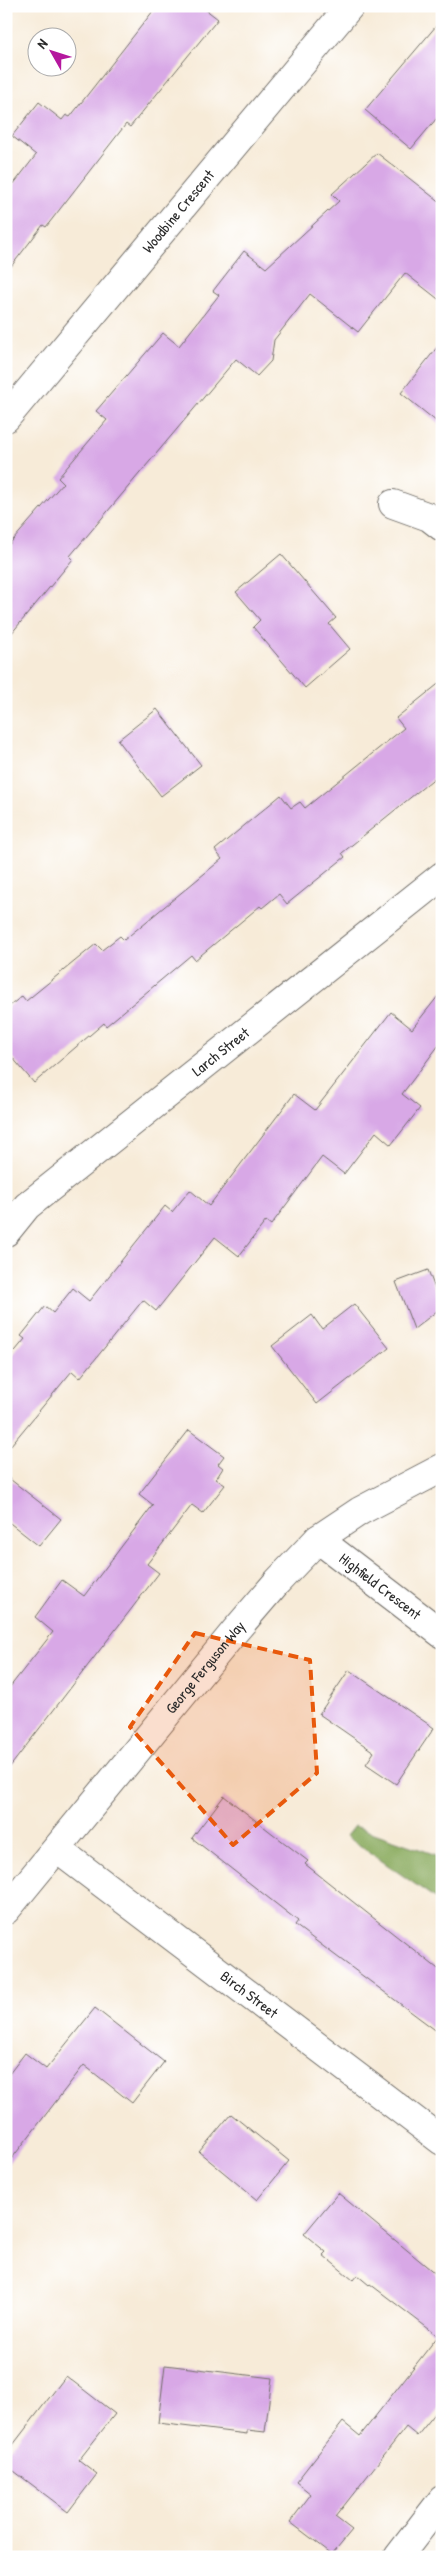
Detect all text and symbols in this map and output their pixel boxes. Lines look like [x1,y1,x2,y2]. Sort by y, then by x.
north arrow [28,28,78,78]
text: N [32,34,52,52]
street label: Woodbine Crescent [137,164,219,257]
street label: Larch Street [187,1022,254,1081]
street label: Highfield Crescent [335,1548,426,1625]
street label: George Ferguson Way [160,1616,249,1718]
street label: Birch Street [216,1966,283,2023]

